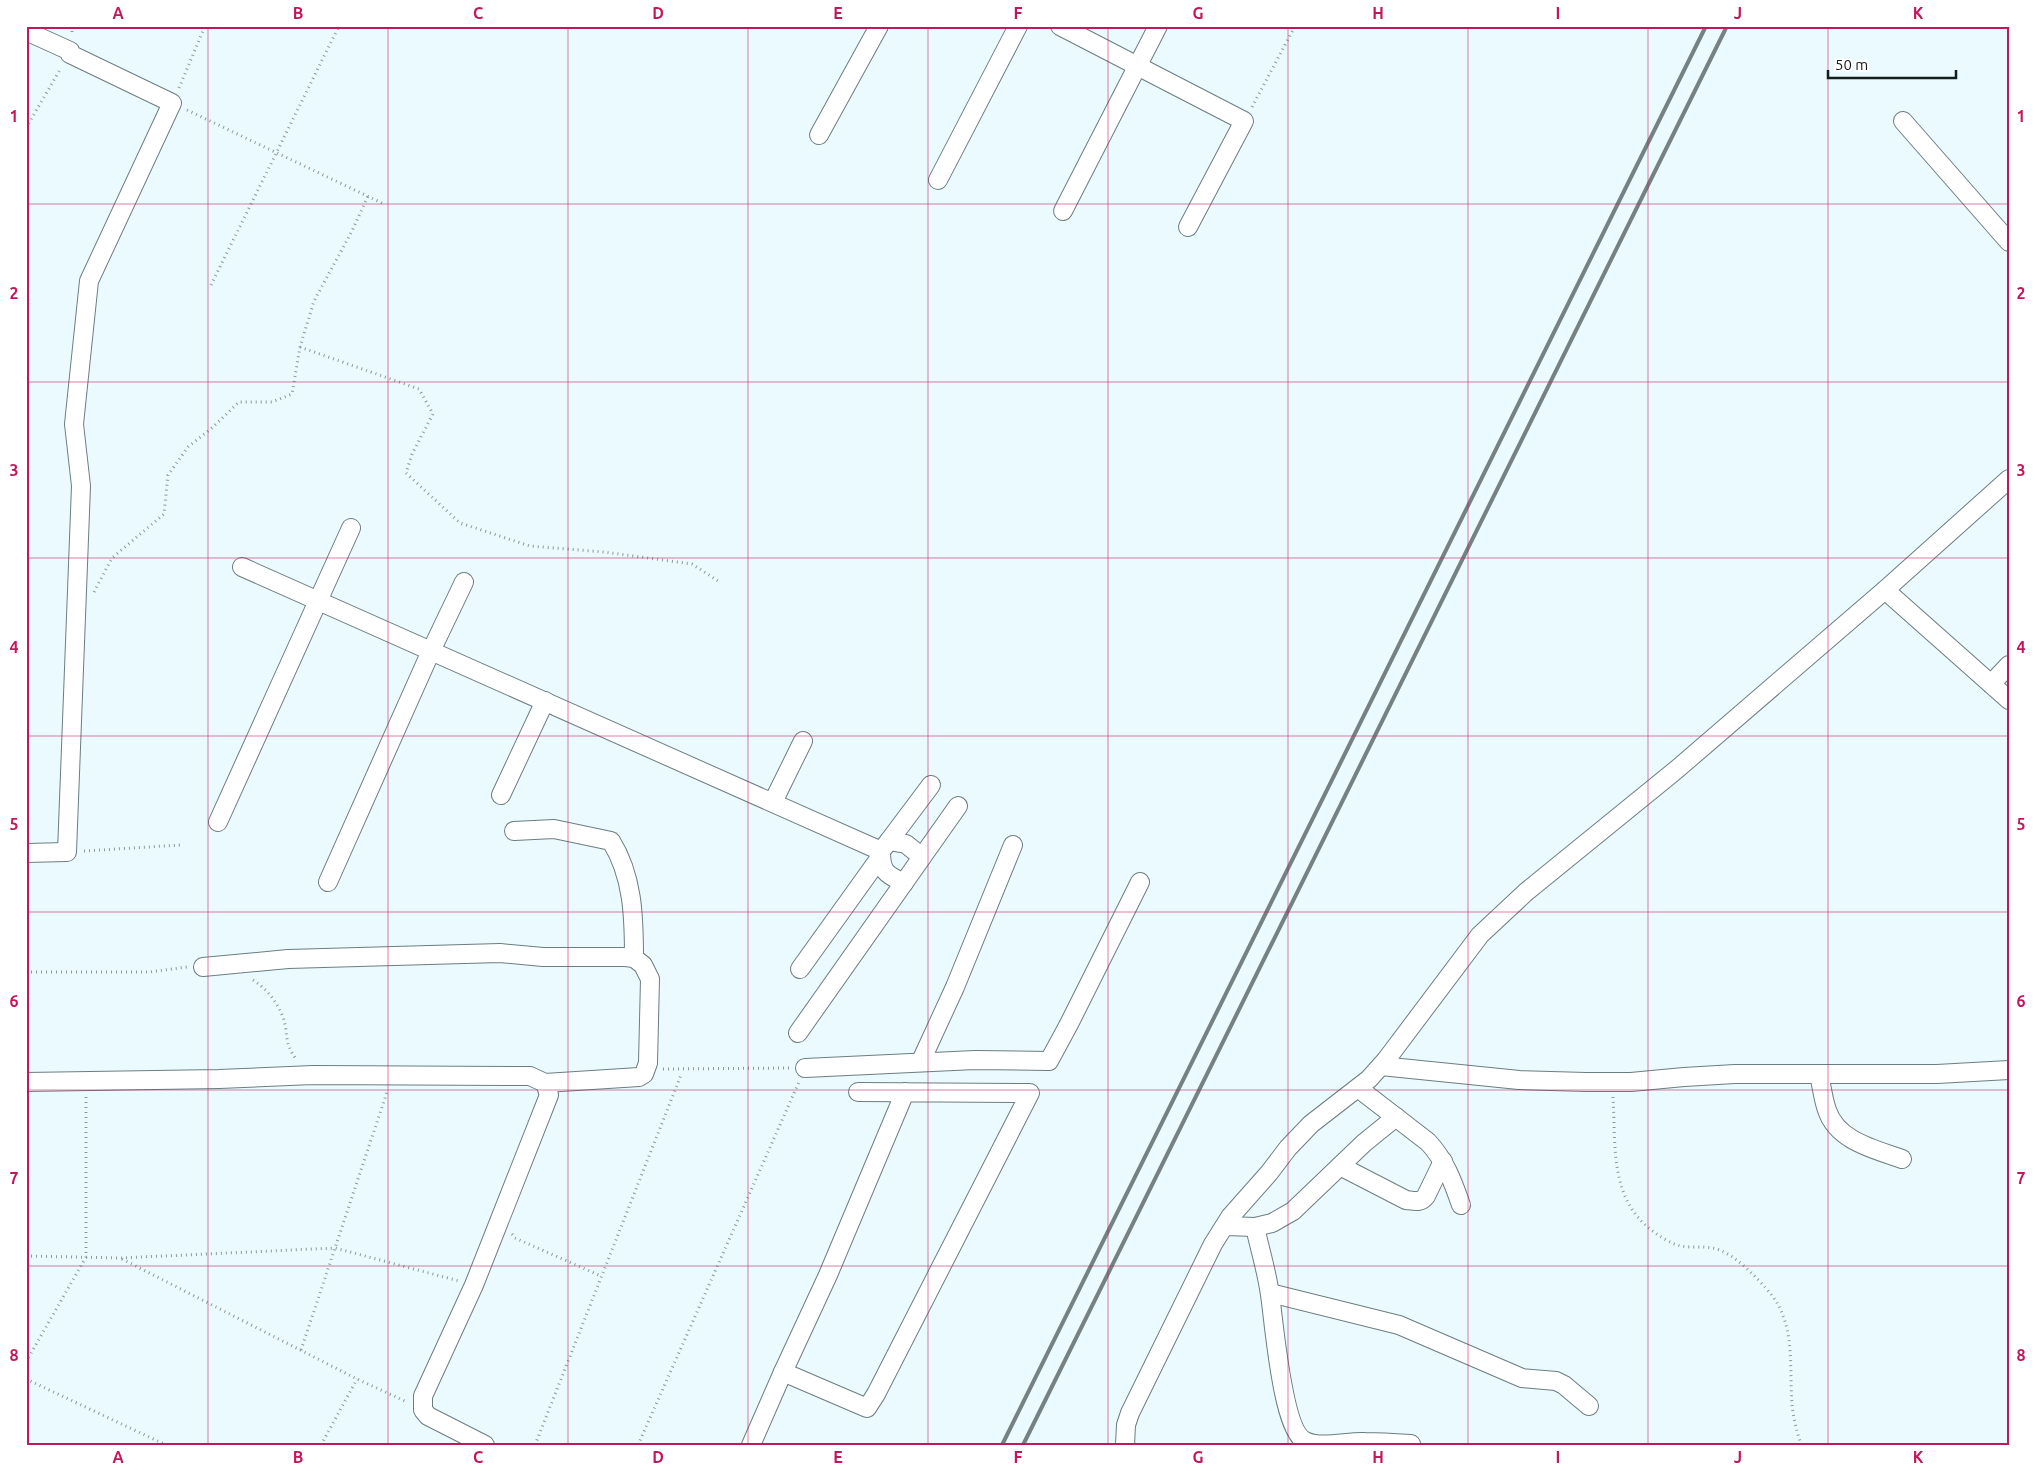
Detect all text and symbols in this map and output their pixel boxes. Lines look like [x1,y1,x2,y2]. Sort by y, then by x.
text: A [112,4,124,22]
text: B [293,4,303,22]
text: C [473,4,483,22]
text: D [652,4,664,22]
text: E [833,4,843,22]
text: F [1014,4,1023,22]
text: G [1192,4,1204,22]
text: H [1372,4,1384,22]
text: I [1556,4,1560,22]
text: J [1734,4,1742,22]
text: K [1913,4,1924,22]
scale bar [1828,48,1955,80]
text: 50 m [1835,56,1868,73]
text: 1 [9,107,19,125]
text: 1 [2016,107,2026,125]
text: 2 [9,284,19,302]
text: 2 [2016,284,2026,302]
text: 3 [9,461,19,479]
text: 3 [2016,461,2026,479]
text: 4 [9,638,19,656]
text: 4 [2016,638,2026,656]
text: 5 [9,815,19,833]
text: 5 [2016,815,2026,833]
text: 6 [9,992,19,1010]
text: 6 [2016,992,2026,1010]
text: 7 [9,1169,19,1187]
text: 7 [2016,1169,2026,1187]
text: 8 [9,1346,19,1364]
text: 8 [2016,1346,2026,1364]
text: A [112,1448,124,1466]
text: B [293,1448,303,1466]
text: C [473,1448,483,1466]
text: D [652,1448,664,1466]
text: E [833,1448,843,1466]
text: F [1014,1448,1023,1466]
text: G [1192,1448,1204,1466]
text: H [1372,1448,1384,1466]
text: I [1556,1448,1560,1466]
text: J [1734,1448,1742,1466]
text: K [1913,1448,1924,1466]

